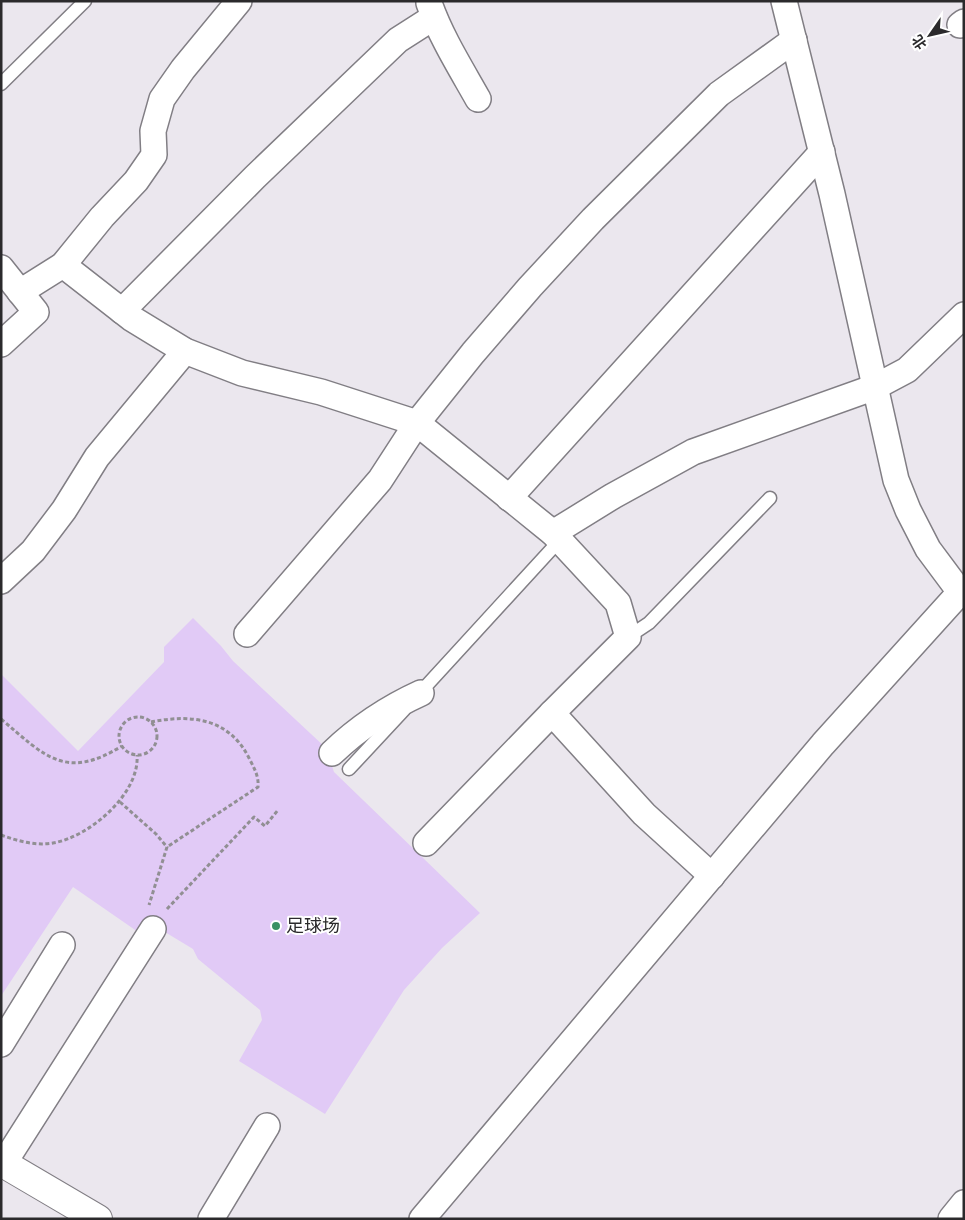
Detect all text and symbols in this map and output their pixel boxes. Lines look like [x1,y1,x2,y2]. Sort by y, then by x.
north arrow [905,10,955,60]
text: 北 [909,32,930,53]
place label: 足球场 [286,916,340,936]
marker: 足球场 [270,920,282,932]

